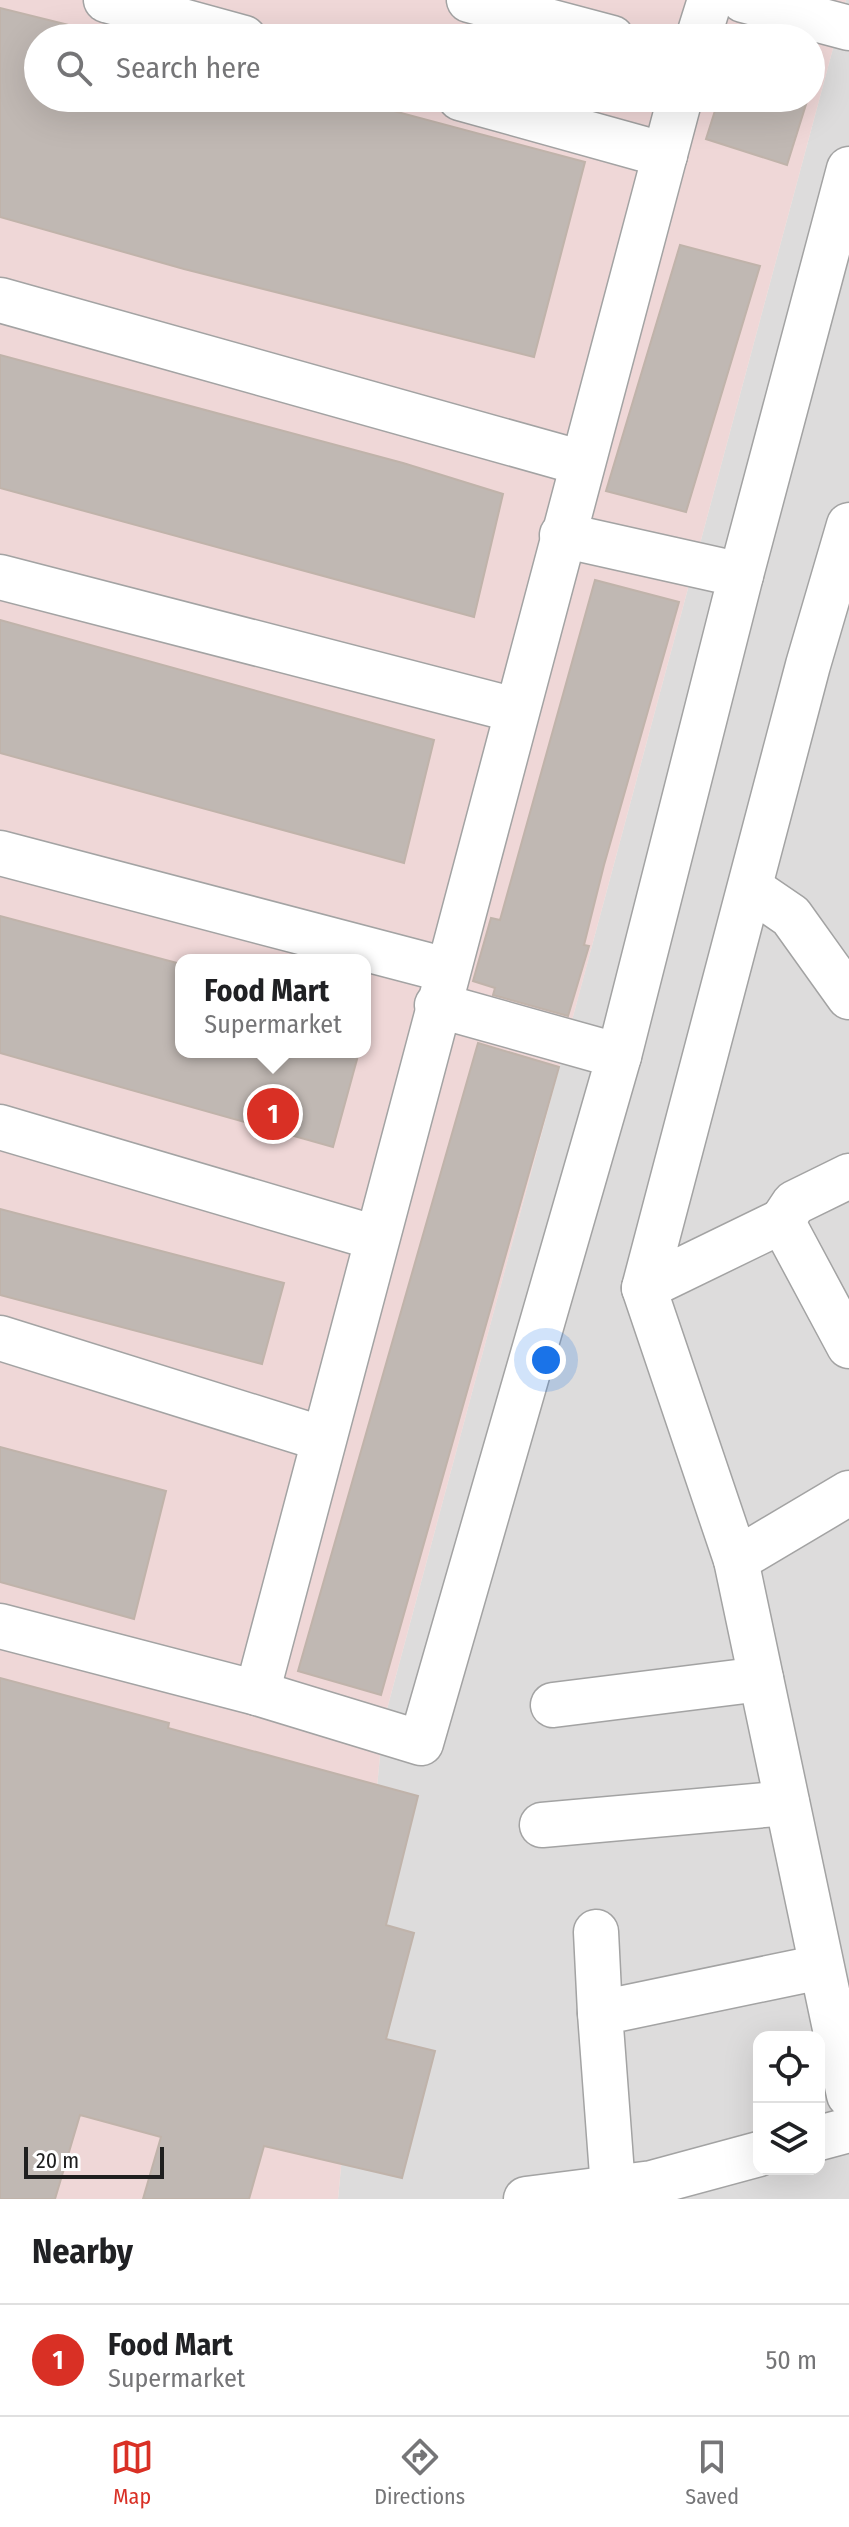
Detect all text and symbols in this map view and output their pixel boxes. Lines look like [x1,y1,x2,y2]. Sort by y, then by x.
search box [24,24,825,112]
icon: search [52,46,96,90]
text: Search here [116,50,261,86]
popup [175,954,371,1058]
text: Food Mart [204,973,329,1009]
text: Supermarket [204,1009,342,1040]
pin: 1 [247,1084,299,1144]
your location [526,1340,566,1380]
map controls [753,2031,825,2175]
button: locate [753,2031,825,2103]
button: layers [753,2103,825,2175]
scale bar [24,2143,164,2179]
text: 20 m [36,2147,79,2174]
text: Nearby [32,2231,133,2272]
text: Food Mart [108,2327,233,2363]
text: 1 [53,2345,64,2376]
text: 50 m [765,2345,817,2376]
text: Supermarket [108,2363,245,2394]
tab: Map [110,2435,154,2510]
tab: Directions [374,2435,465,2510]
tab: Saved [685,2435,739,2510]

